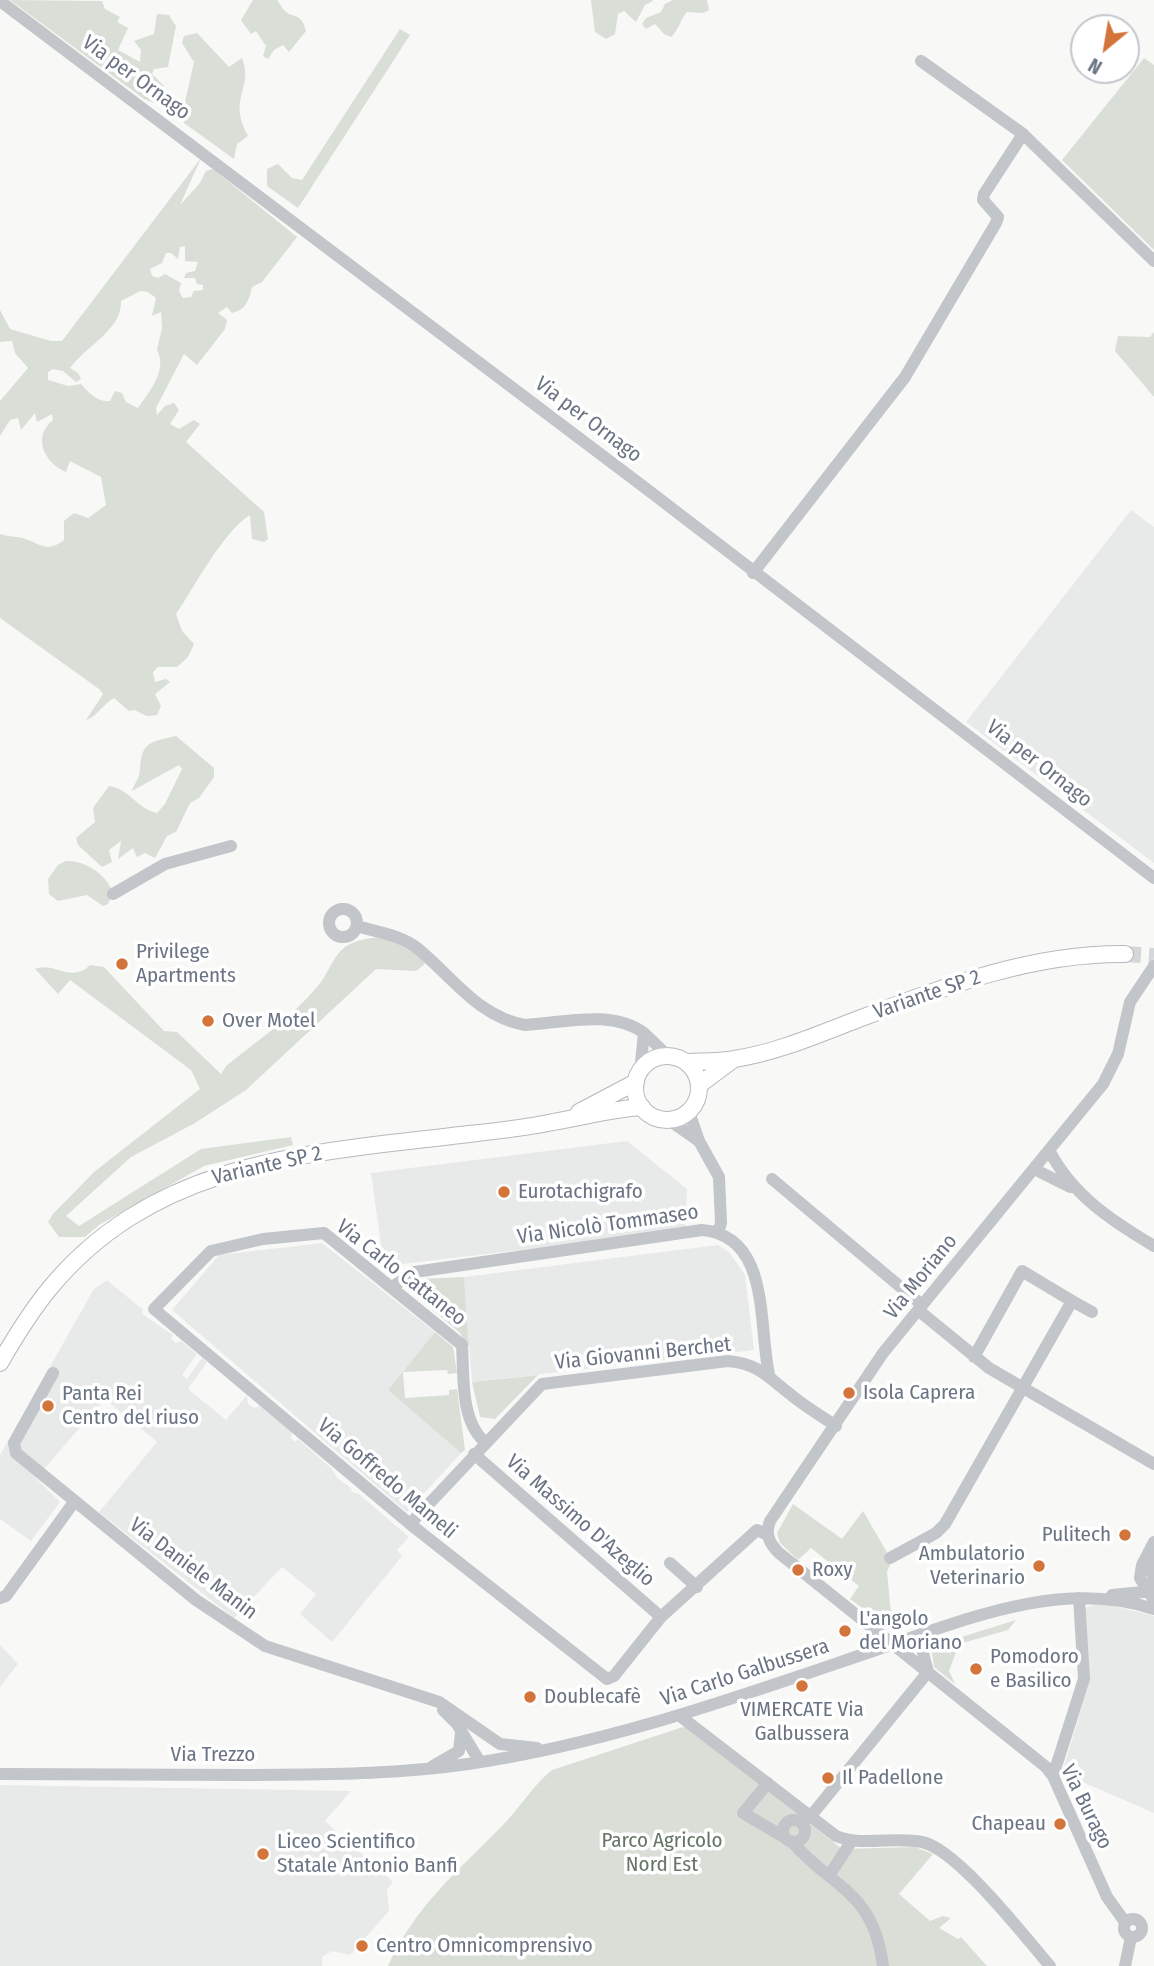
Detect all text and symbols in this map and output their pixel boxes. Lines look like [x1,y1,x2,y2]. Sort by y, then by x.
north arrow [1070,14,1140,84]
street label: Via per Ornago [77,30,195,126]
text: N [1085,53,1106,79]
street label: Via per Ornago [530,372,646,468]
street label: Via per Ornago [981,715,1097,813]
place label: Privilege Apartments [136,939,236,989]
marker: Privilege Apartments [114,956,130,972]
street label: Variante SP 2 [870,965,984,1025]
place label: Over Motel [222,1008,316,1034]
marker: Over Motel [200,1013,216,1029]
street label: Variante SP 2 [210,1141,324,1191]
place label: Eurotachigrafo [518,1179,643,1205]
marker: Eurotachigrafo [496,1184,512,1200]
street label: Via Nicolò Tommaseo [516,1200,700,1250]
street label: Via Carlo Cattaneo [331,1214,471,1332]
street label: Via Moriano [879,1229,963,1325]
street label: Via Giovanni Berchet [554,1332,732,1376]
place label: Isola Caprera [863,1380,975,1406]
place label: Panta Rei Centro del riuso [62,1381,199,1431]
marker: Isola Caprera [841,1385,857,1401]
marker: Panta Rei Centro del riuso [40,1398,56,1414]
street label: Via Goffredo Mameli [312,1413,462,1545]
street label: Via Massimo D'Azeglio [501,1450,659,1592]
street label: Via Daniele Manin [124,1513,262,1625]
place label: Pulitech [1042,1522,1111,1548]
marker: Pulitech [1117,1527,1133,1543]
place label: Ambulatorio Veterinario [919,1541,1025,1591]
place label: Roxy [812,1557,853,1583]
marker: Ambulatorio Veterinario [1031,1558,1047,1574]
marker: Roxy [790,1562,806,1578]
place label: L'angolo del Moriano [859,1606,962,1656]
marker: L'angolo del Moriano [837,1623,853,1639]
street label: Via Carlo Galbussera [658,1634,832,1712]
place label: Pomodoro e Basilico [990,1644,1079,1694]
marker: Pomodoro e Basilico [968,1661,984,1677]
marker: VIMERCATE Via Galbussera [794,1678,810,1694]
place label: Doublecafè [544,1684,641,1710]
marker: Doublecafè [522,1689,538,1705]
place label: VIMERCATE Via Galbussera [740,1697,864,1747]
street label: Via Trezzo [171,1742,255,1768]
street label: Via Burago [1055,1761,1117,1853]
place label: Il Padellone [842,1765,943,1791]
marker: Il Padellone [820,1770,836,1786]
place label: Chapeau [972,1811,1046,1837]
marker: Chapeau [1052,1816,1068,1832]
park label: Parco Agricolo Nord Est [601,1828,723,1878]
place label: Liceo Scientifico Statale Antonio Banfi [277,1829,458,1879]
marker: Liceo Scientifico Statale Antonio Banfi [255,1846,271,1862]
place label: Centro Omnicomprensivo [376,1933,593,1959]
marker: Centro Omnicomprensivo [354,1938,370,1954]

